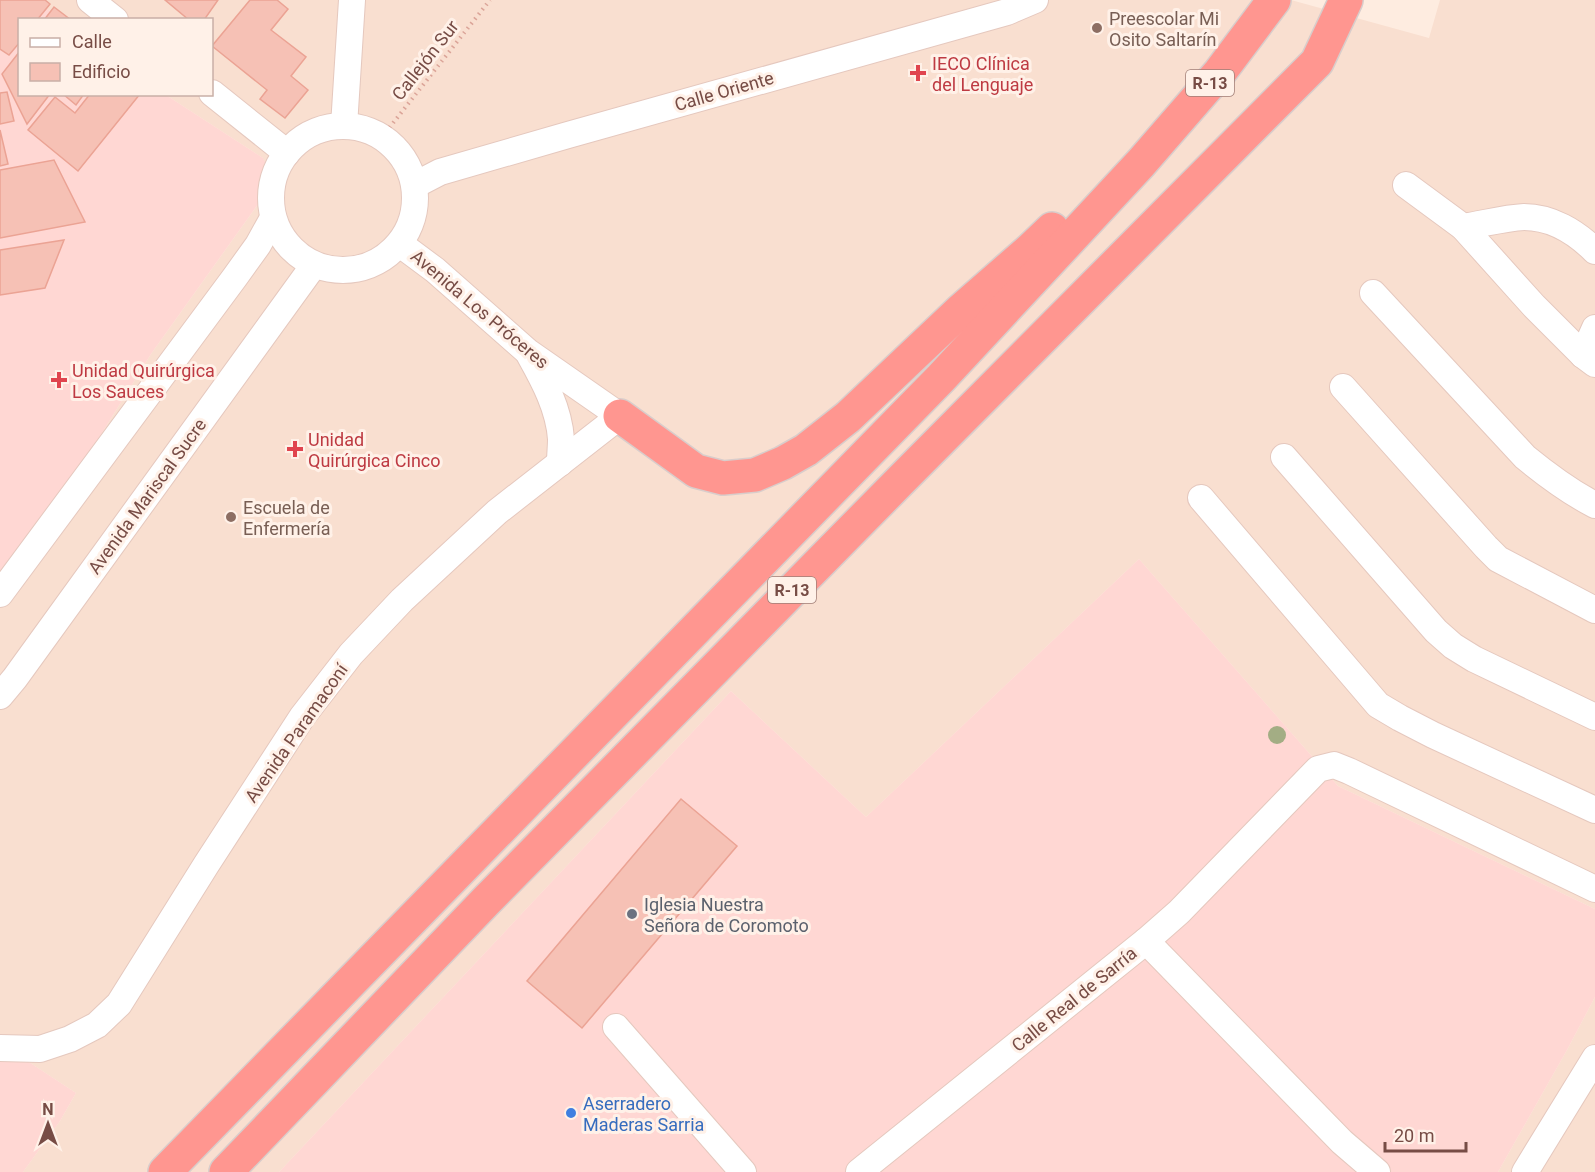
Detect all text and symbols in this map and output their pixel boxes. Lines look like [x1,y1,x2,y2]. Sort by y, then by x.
place label: Preescolar Mi Osito Saltarín [1109,8,1219,50]
street label: Callejón Sur [387,16,463,104]
legend [18,18,213,96]
marker: Preescolar Mi Osito Saltarín [1090,21,1104,35]
text: Calle [72,31,112,52]
place label: IECO Clínica del Lenguaje [932,53,1033,95]
text: Edificio [72,61,131,82]
marker: IECO Clínica del Lenguaje [909,64,927,82]
street label: Calle Oriente [672,67,776,115]
road number: R-13 [1186,70,1234,96]
street label: Avenida Los Próceres [407,245,553,373]
place label: Unidad Quirúrgica Los Sauces [72,360,215,402]
marker: Unidad Quirúrgica Los Sauces [50,371,68,389]
street label: Avenida Mariscal Sucre [84,414,210,578]
place label: Unidad Quirúrgica Cinco [308,429,441,471]
marker: Unidad Quirúrgica Cinco [286,440,304,458]
place label: Escuela de Enfermería [243,497,331,539]
marker: Escuela de Enfermería [224,510,238,524]
road number: R-13 [768,577,816,603]
street label: Avenida Paramaconí [240,659,352,806]
place label: Iglesia Nuestra Señora de Coromoto [644,894,809,936]
marker: Iglesia Nuestra Señora de Coromoto [625,907,639,921]
street label: Calle Real de Sarría [1007,942,1141,1056]
place label: Aserradero Maderas Sarria [583,1093,704,1135]
north arrow [18,1094,78,1154]
text: N [42,1100,54,1119]
marker: Aserradero Maderas Sarria [564,1106,578,1120]
scale bar [1385,1115,1466,1153]
text: 20 m [1394,1125,1434,1146]

